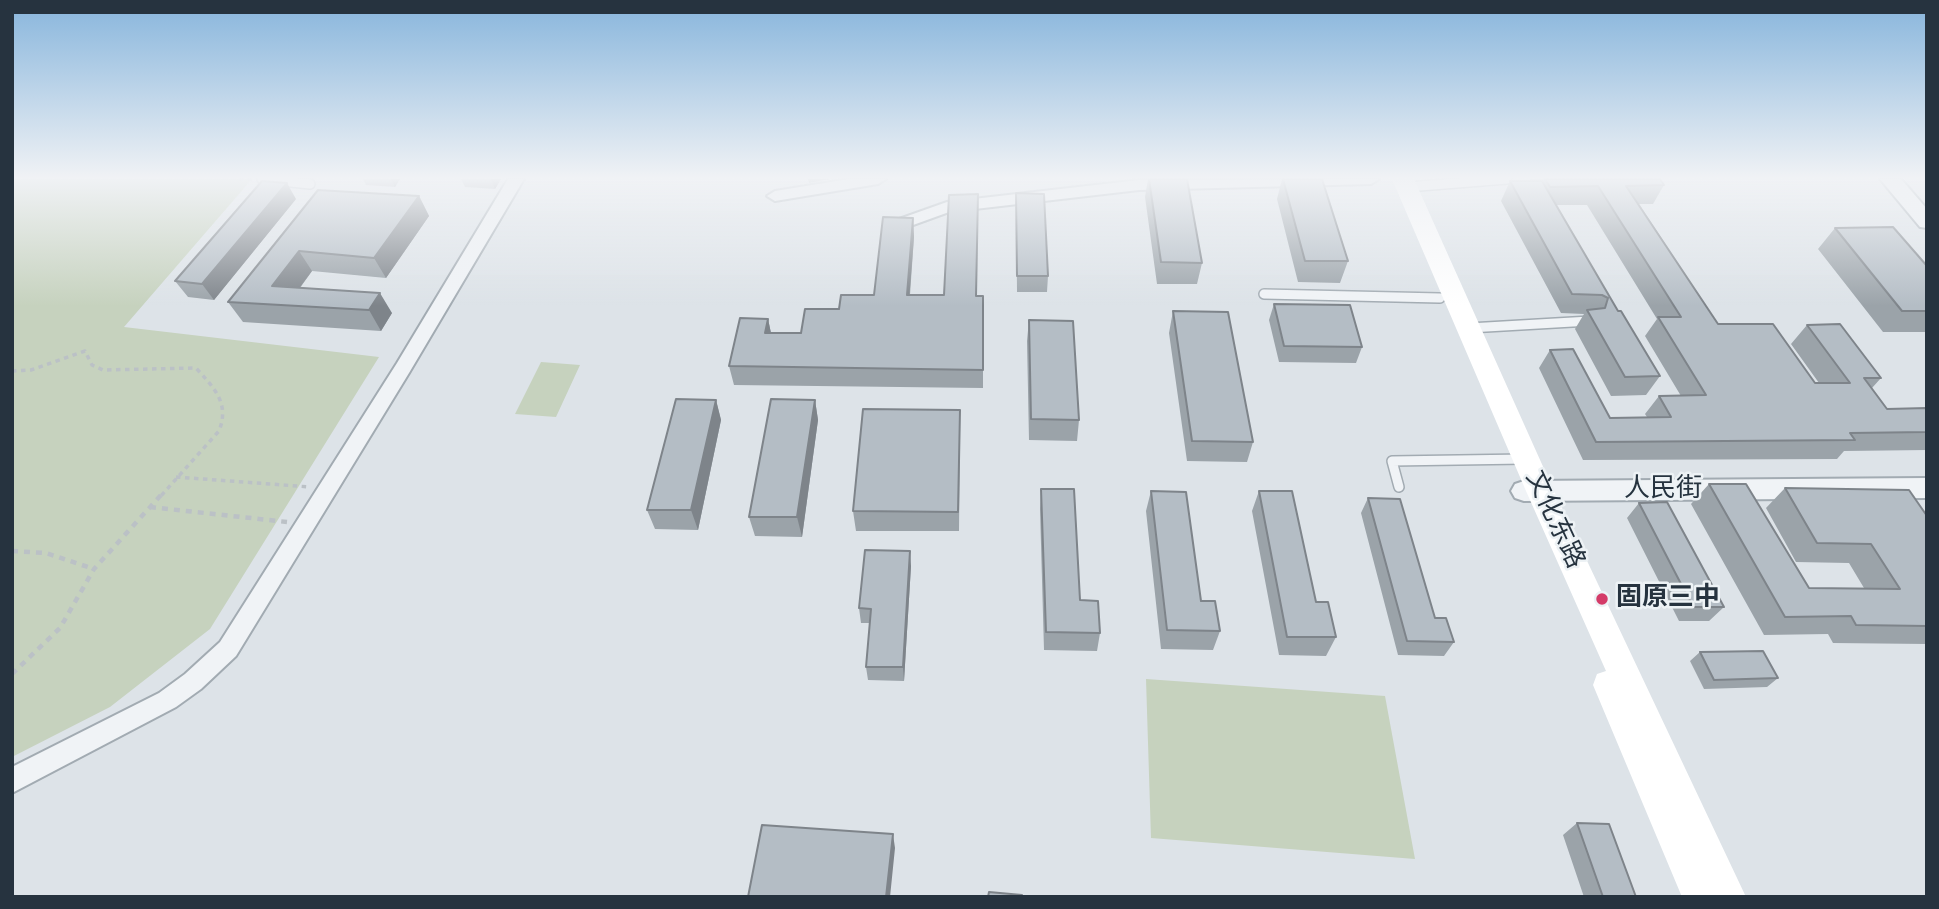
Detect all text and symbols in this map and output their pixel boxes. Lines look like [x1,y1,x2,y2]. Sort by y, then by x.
street label: 文化东路 [1518,466,1590,574]
street label: 人民街 [1624,474,1702,506]
place label: 固原三中 [1616,583,1720,615]
marker: 固原三中 [1594,591,1610,607]

